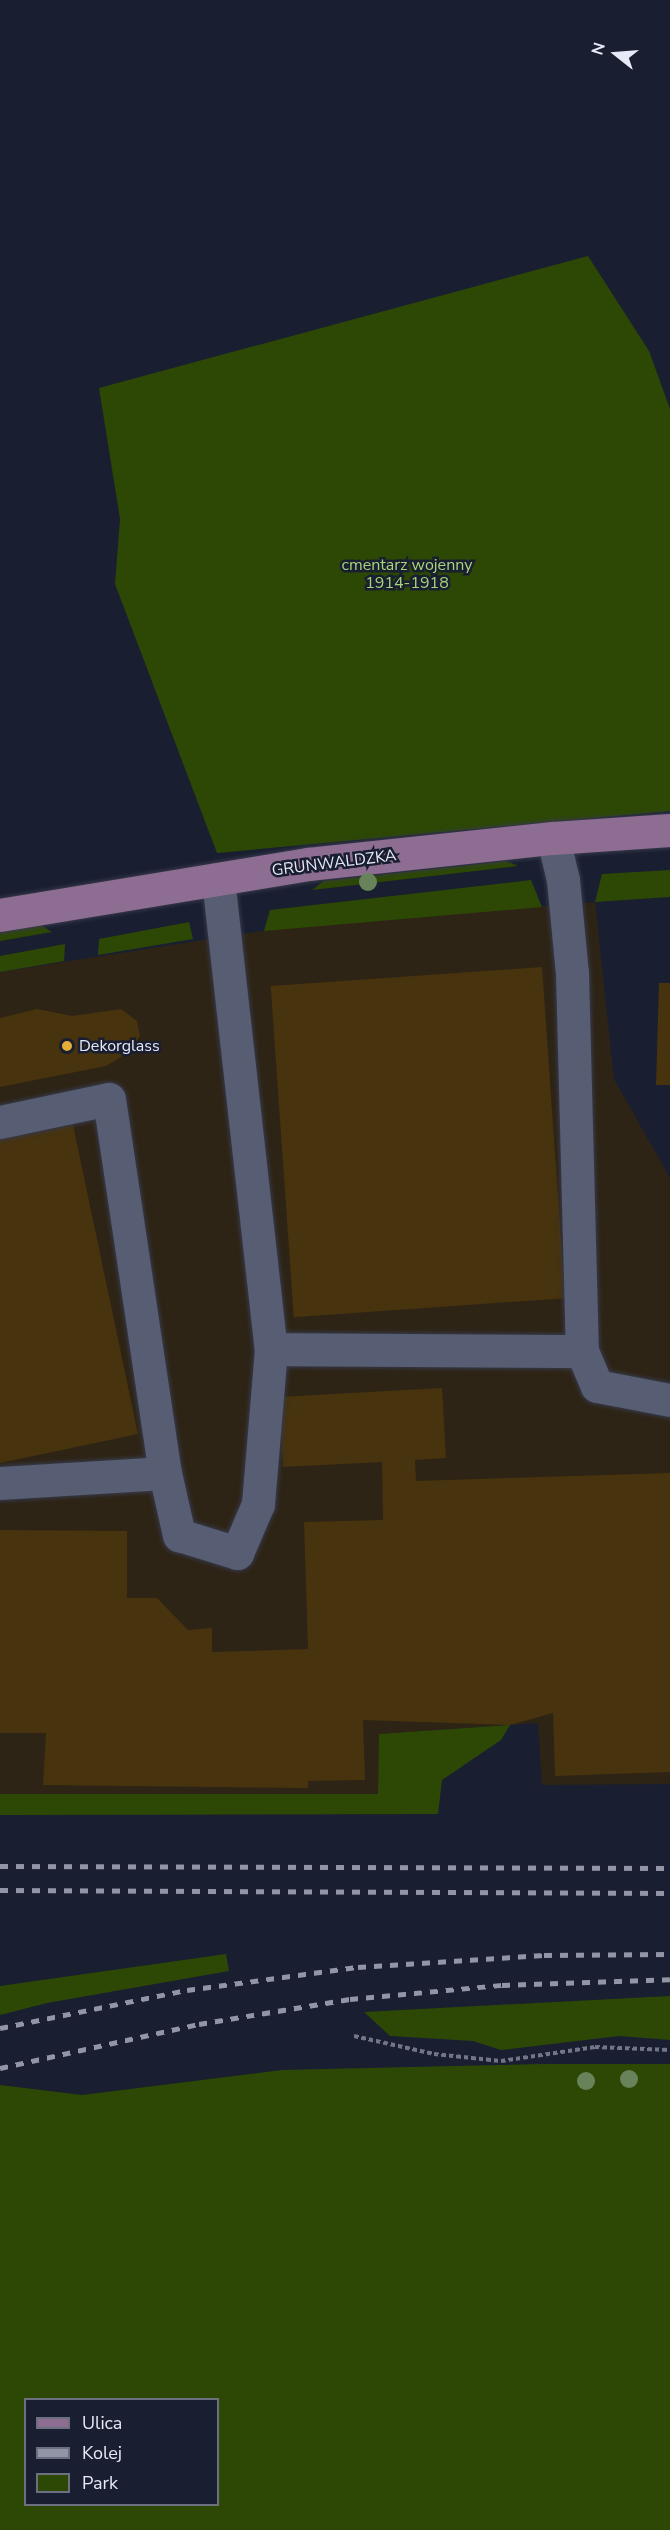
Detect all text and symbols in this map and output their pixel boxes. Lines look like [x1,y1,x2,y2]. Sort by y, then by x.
north arrow [586,24,646,84]
text: N [587,40,611,58]
park label: cmentarz wojenny 1914-1918 [342,555,472,593]
street label: GRUNWALDZKA [271,846,397,880]
place label: Dekorglass [79,1036,160,1056]
marker: Dekorglass [60,1039,74,1053]
legend [24,2398,219,2506]
text: Ulica [82,2411,122,2435]
text: Kolej [82,2441,122,2465]
text: Park [82,2471,118,2495]

